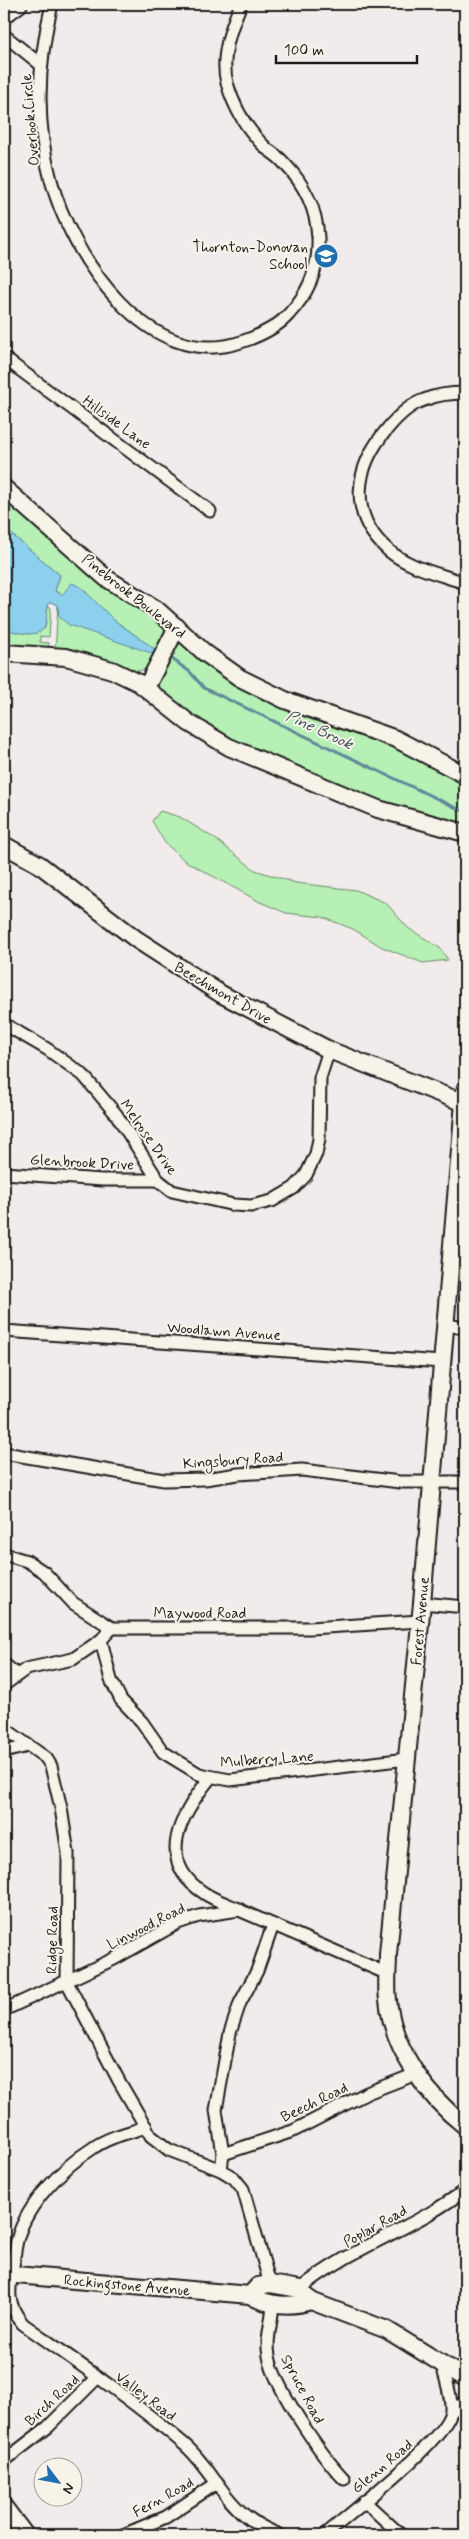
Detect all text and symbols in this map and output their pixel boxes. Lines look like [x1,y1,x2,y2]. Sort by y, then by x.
scale bar [276,32,418,64]
text: 100 m [284,41,324,61]
street label: Overlook Circle [17,73,45,167]
place label: Thornton-Donovan School [192,238,308,275]
school or university icon: Thornton-Donovan School [313,243,339,269]
street label: Hillside Lane [78,391,155,455]
street label: Pinebrook Boulevard [77,550,190,644]
water label: Pine Brook [283,706,357,755]
street label: Beechmont Drive [170,958,275,1030]
street label: Melrose Drive [115,1096,182,1179]
street label: Glenbrook Drive [30,1150,135,1176]
street label: Woodlawn Avenue [166,1318,282,1346]
street label: Kingsbury Road [182,1448,284,1475]
street label: Forest Avenue [407,1576,435,1666]
street label: Maywood Road [154,1604,246,1624]
street label: Mulberry Lane [220,1747,315,1773]
street label: Linwood Road [104,1899,189,1955]
street label: Ridge Road [42,1906,65,1974]
street label: Beech Road [278,2078,351,2128]
street label: Poplar Road [340,2201,411,2253]
street label: Rockingstone Avenue [63,2271,191,2302]
street label: Spruce Road [276,2351,329,2428]
street label: Valley Road [111,2367,180,2426]
street label: Birch Road [21,2370,84,2431]
street label: Glenn Road [348,2435,417,2498]
north arrow [32,2456,82,2506]
street label: Fern Road [129,2473,198,2523]
text: N [58,2480,78,2497]

